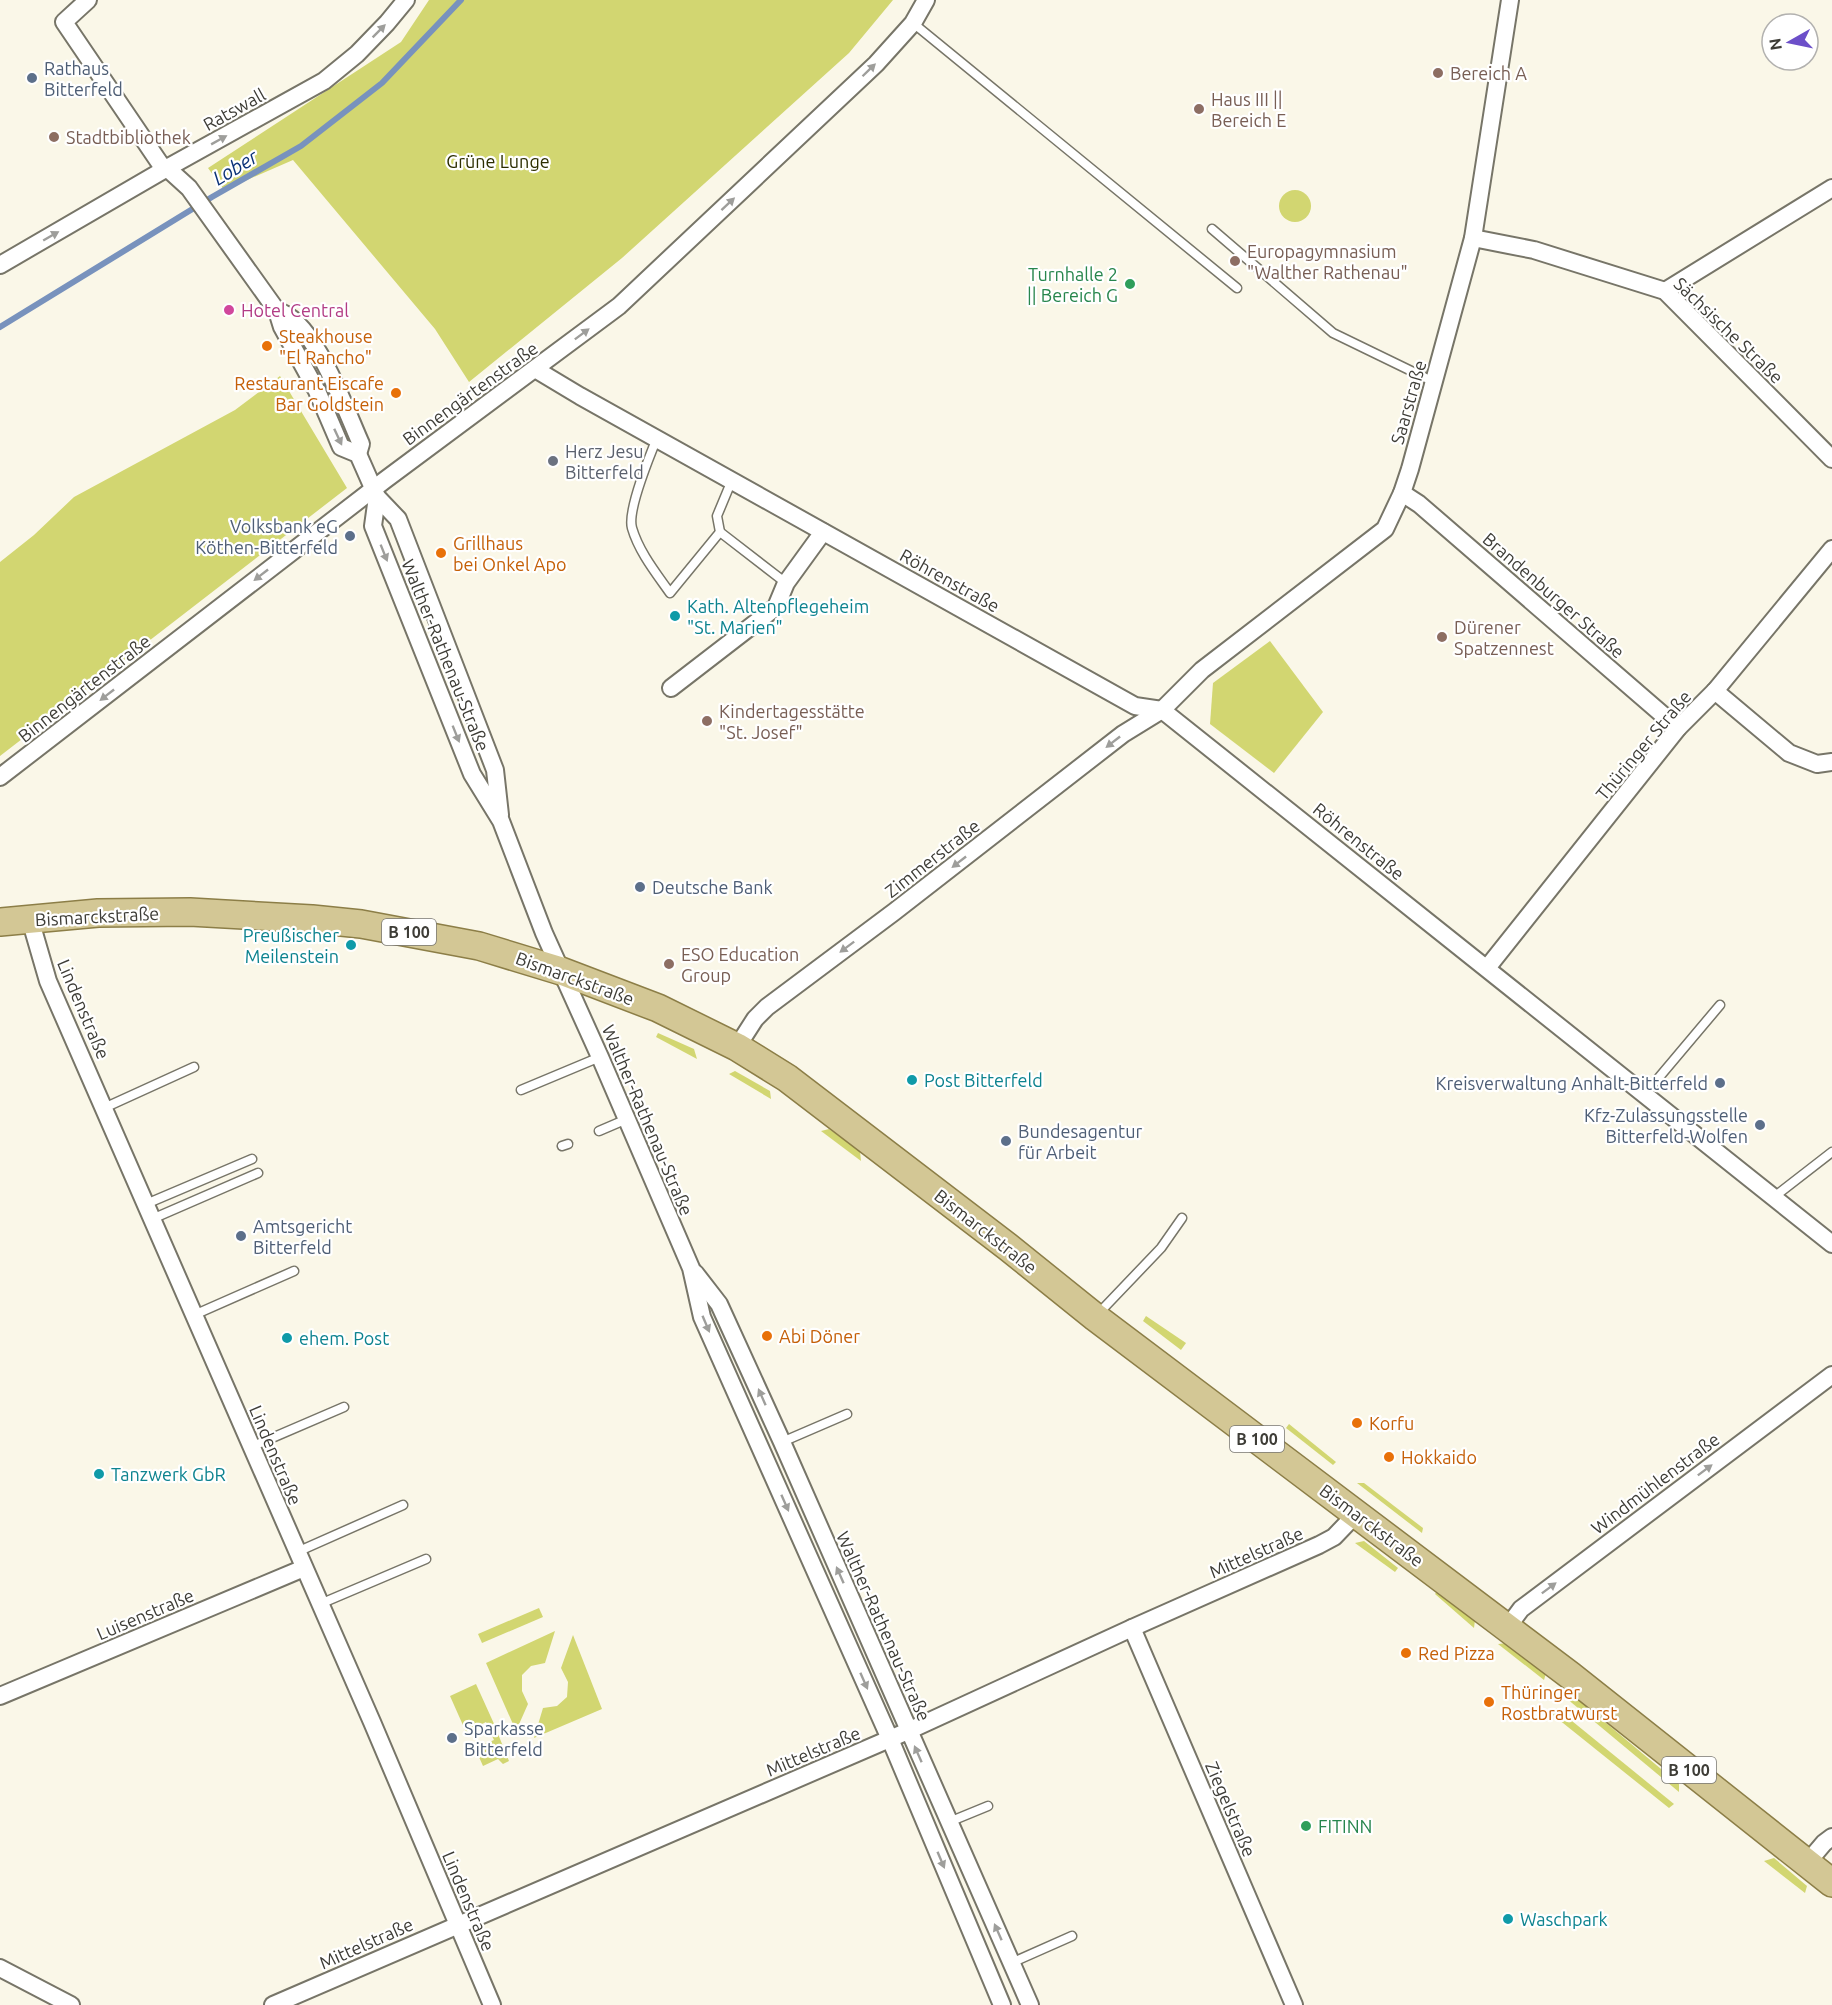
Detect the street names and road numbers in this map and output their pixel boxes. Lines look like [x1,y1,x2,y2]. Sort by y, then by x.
street label: Ratswall [199,84,269,134]
street label: Sächsische Straße [1670,273,1788,387]
street label: Binnengärtenstraße [399,337,541,449]
street label: Saarstraße [1386,358,1430,446]
street label: Brandenburger Straße [1479,528,1629,662]
street label: Röhrenstraße [897,544,1003,616]
street label: Walther-Rathenau-Straße [398,556,494,754]
street label: Binnengärtenstraße [14,630,154,746]
street label: Thüringer Straße [1591,686,1695,804]
street label: Röhrenstraße [1310,798,1408,884]
street label: Zimmerstraße [881,815,983,901]
street label: Bismarckstraße [34,903,160,929]
road number: B 100 [382,919,436,945]
street label: Bismarckstraße [513,947,637,1009]
street label: Lindenstraße [54,956,114,1062]
street label: Walther-Rathenau-Straße [599,1022,697,1218]
street label: Bismarckstraße [931,1185,1041,1277]
street label: Lindenstraße [246,1402,306,1508]
road number: B 100 [1230,1426,1284,1452]
street label: Windmühlenstraße [1587,1428,1723,1538]
street label: Bismarckstraße [1316,1480,1428,1570]
street label: Mittelstraße [1206,1522,1306,1582]
street label: Walther-Rathenau-Straße [833,1528,935,1724]
street label: Luisenstraße [93,1585,197,1643]
street label: Mittelstraße [763,1722,863,1780]
road number: B 100 [1662,1757,1716,1783]
street label: Ziegelstraße [1202,1758,1260,1860]
street label: Lindenstraße [439,1848,499,1954]
street label: Mittelstraße [316,1913,416,1973]

